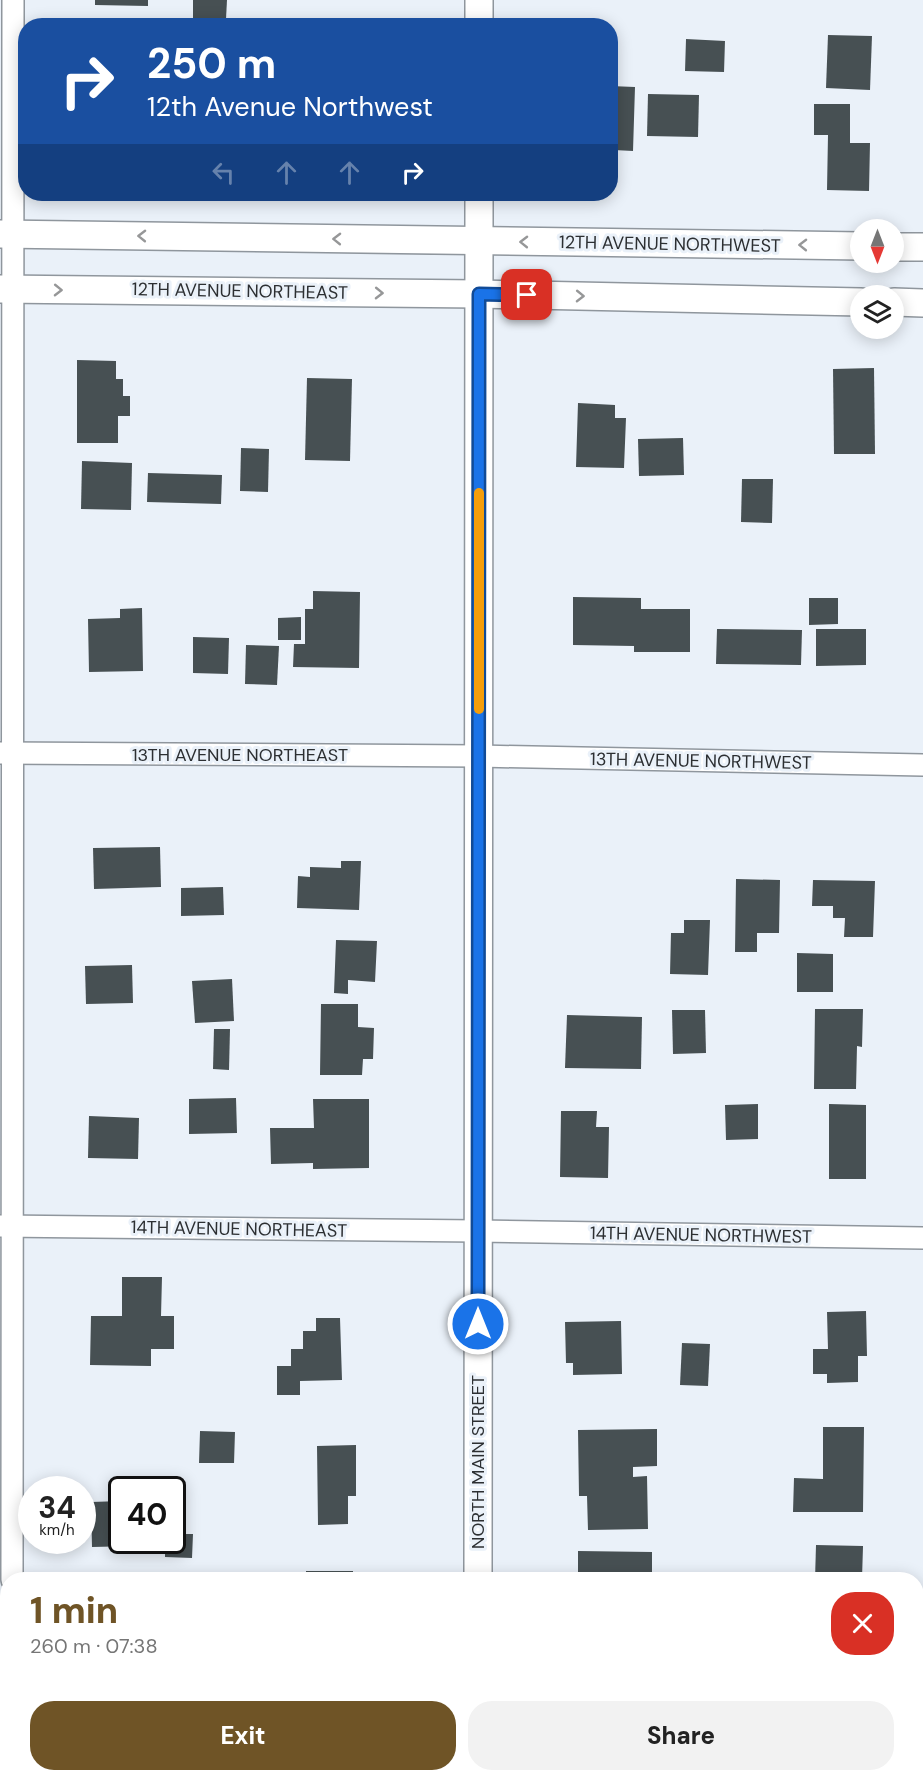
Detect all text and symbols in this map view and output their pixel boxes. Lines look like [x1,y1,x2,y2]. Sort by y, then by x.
text: 250 m [147,36,276,91]
icon: right [48,42,126,120]
text: 12th Avenue Northwest [147,89,433,124]
icon: left [207,156,240,189]
icon: ahead [270,156,303,189]
icon: ahead [333,156,366,189]
icon: right [396,156,429,189]
north arrow [850,219,904,273]
map controls [850,219,904,339]
one-way arrow [137,230,146,243]
street label: 12TH AVENUE NORTHWEST [559,230,781,258]
one-way arrow [332,233,341,245]
one-way arrow [519,235,528,248]
one-way arrow [798,239,807,252]
pin [501,269,552,320]
street label: 12TH AVENUE NORTHEAST [132,277,348,305]
icon: arrive [510,278,543,311]
one-way arrow [54,284,63,296]
button: layers [850,285,904,339]
one-way arrow [375,287,384,299]
one-way arrow [575,290,584,302]
street label: 13TH AVENUE NORTHEAST [132,743,348,767]
street label: 13TH AVENUE NORTHWEST [590,747,812,775]
street label: 14TH AVENUE NORTHEAST [131,1215,347,1243]
street label: 14TH AVENUE NORTHWEST [590,1221,812,1249]
position arrow [446,1292,510,1356]
street label: NORTH MAIN STREET [466,1375,490,1549]
speed limit sign: 40 [108,1476,186,1554]
text: 34 [38,1488,76,1527]
text: km/h [39,1520,75,1540]
text: 1 min [30,1587,118,1634]
button: close [831,1592,894,1655]
text: 260 m · 07:38 [30,1633,158,1659]
button: Exit [30,1701,456,1770]
button: Share [468,1701,894,1770]

